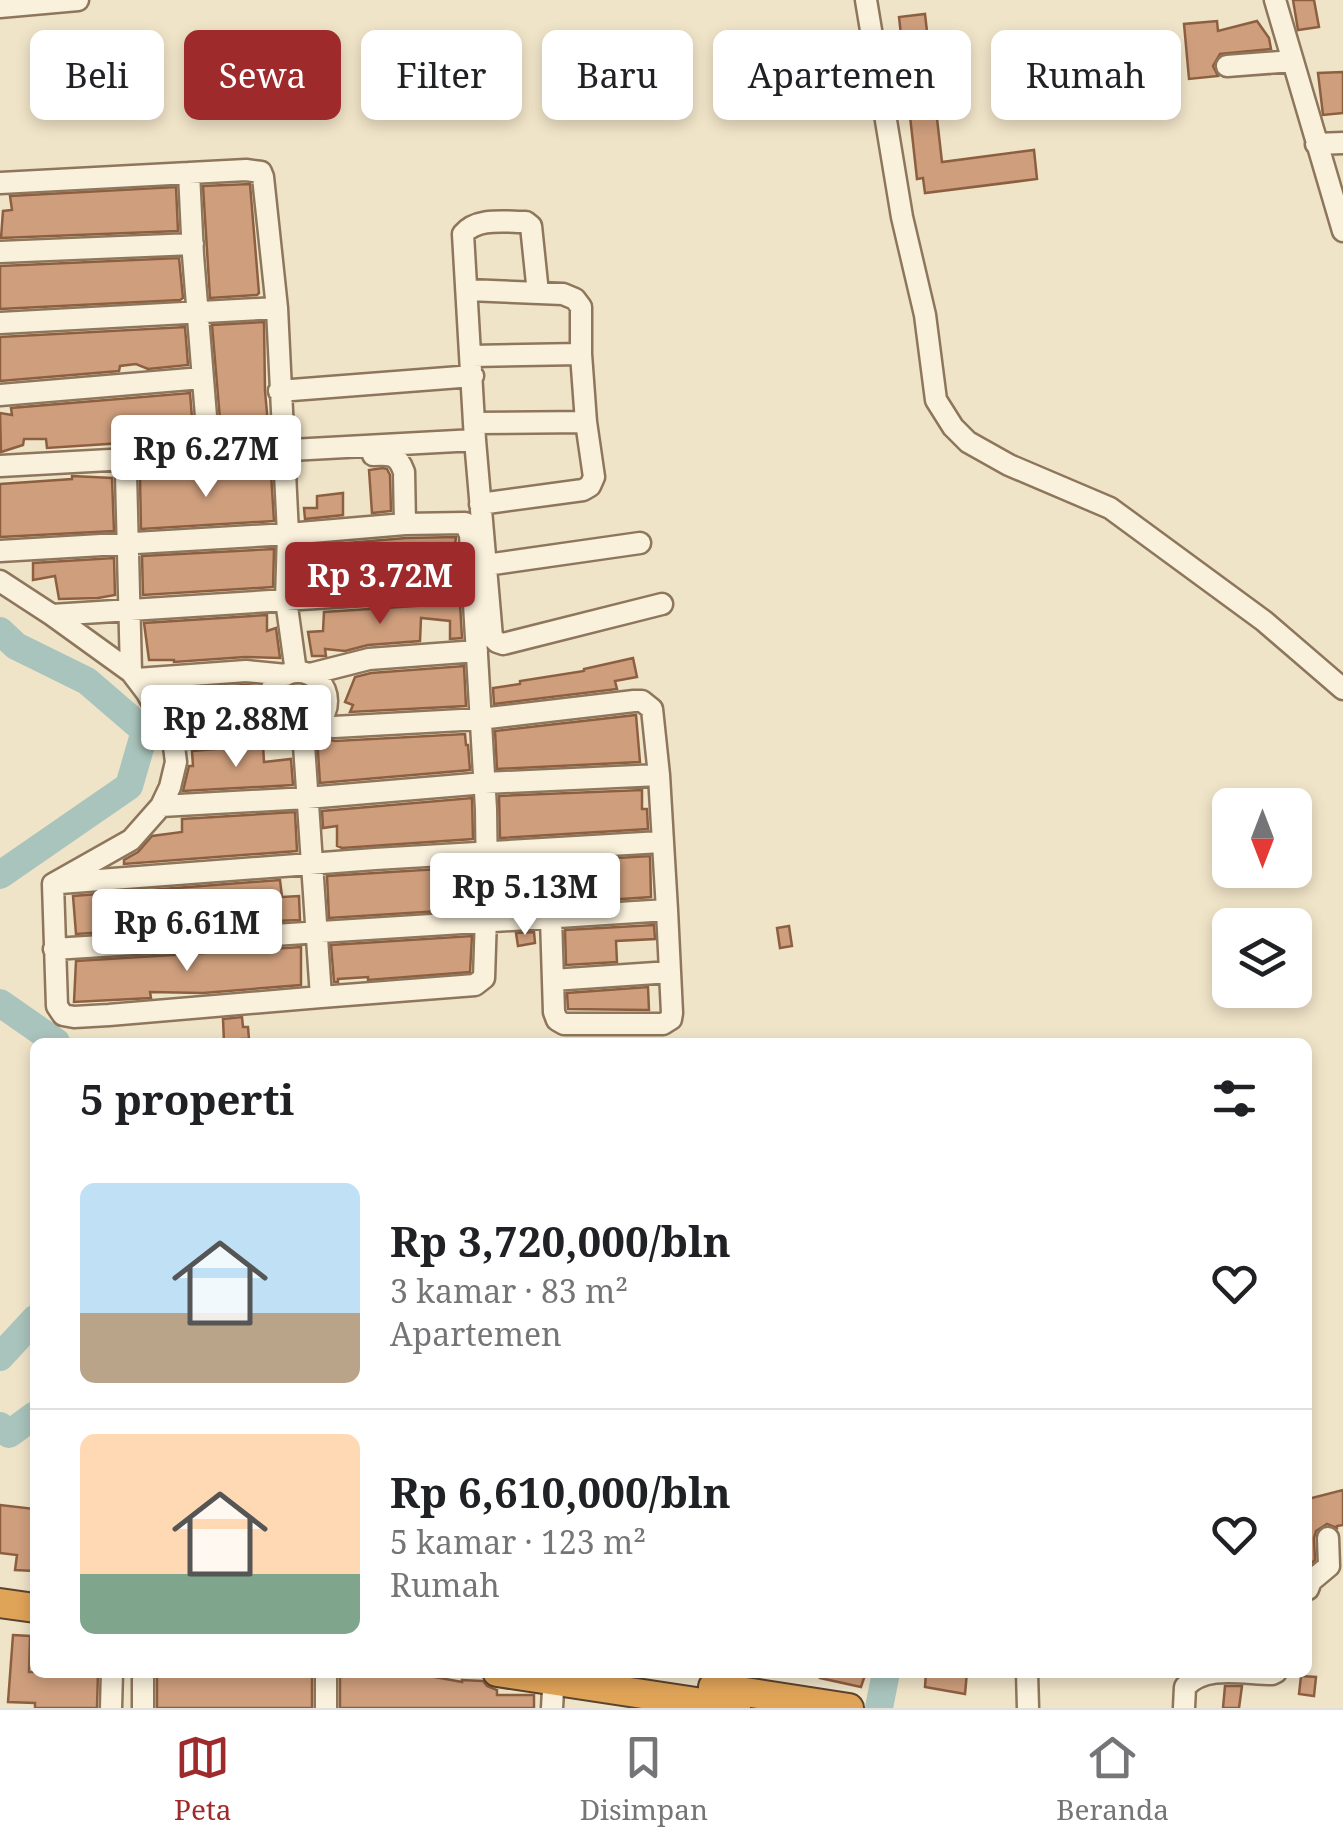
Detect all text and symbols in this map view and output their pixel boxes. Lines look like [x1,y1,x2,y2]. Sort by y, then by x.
chip: Beli [30,30,164,120]
chip: Sewa [184,30,341,120]
chip: Filter [361,30,522,120]
chip: Baru [542,30,693,120]
chip: Apartemen [713,30,971,120]
chip: Rumah [991,30,1181,120]
pin: Rp 6.27M [103,415,309,500]
text: Rp 6.27M [133,426,279,469]
pin: Rp 3.72M [277,542,483,627]
text: Rp 3.72M [307,553,453,596]
pin: Rp 2.88M [133,685,339,770]
text: Rp 2.88M [163,696,309,739]
north arrow [1212,788,1312,888]
map controls [1212,788,1312,1008]
pin: Rp 5.13M [422,853,628,938]
text: Rp 5.13M [452,864,598,907]
pin: Rp 6.61M [84,889,290,974]
text: Rp 6.61M [114,900,260,943]
button: layers [1212,908,1312,1008]
text: 5 properti [80,1070,294,1127]
icon: filters [1207,1071,1262,1126]
text: Rp 3,720,000/bln [390,1212,731,1269]
icon: home [160,1223,280,1343]
icon: heart [1207,1256,1262,1311]
text: 3 kamar · 83 m² [390,1269,628,1312]
text: Apartemen [390,1312,562,1355]
text: Rp 6,610,000/bln [390,1463,731,1520]
icon: home [160,1474,280,1594]
icon: heart [1207,1507,1262,1562]
text: 5 kamar · 123 m² [390,1520,646,1563]
text: Rumah [390,1563,500,1606]
tab: Peta [174,1730,232,1828]
tab: Disimpan [580,1730,708,1828]
tab: Beranda [1056,1730,1169,1828]

